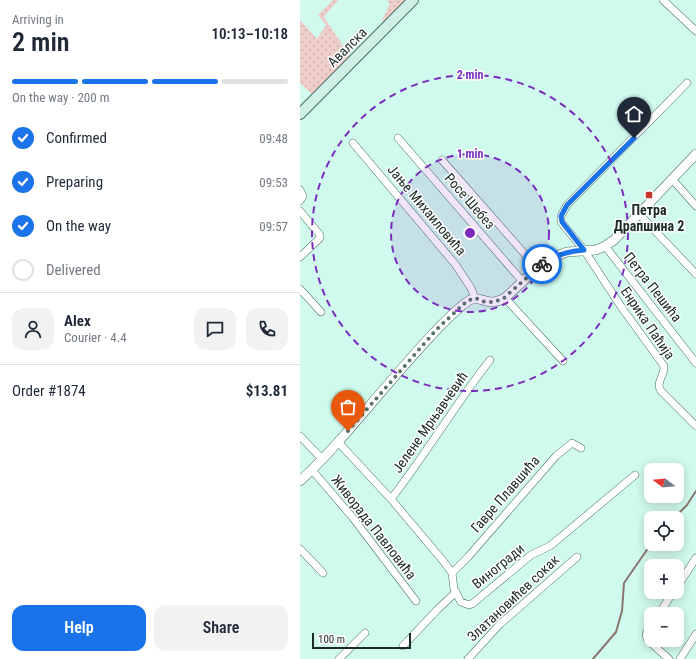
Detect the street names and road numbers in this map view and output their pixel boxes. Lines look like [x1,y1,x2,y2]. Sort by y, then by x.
street label: Авалска [324,24,370,70]
street label: Јање Михаиловића [384,161,470,259]
street label: Росе Шебез [441,170,499,232]
street label: Петра Пешића [621,249,685,325]
street label: Енрика Паћија [618,284,678,362]
street label: Јелене Мрњавчевић [389,368,471,476]
street label: Гавре Плавшића [467,452,543,536]
street label: Живорада Павловића [328,472,420,582]
street label: Виногради [469,540,527,592]
street label: Златановићев сокак [464,551,562,645]

